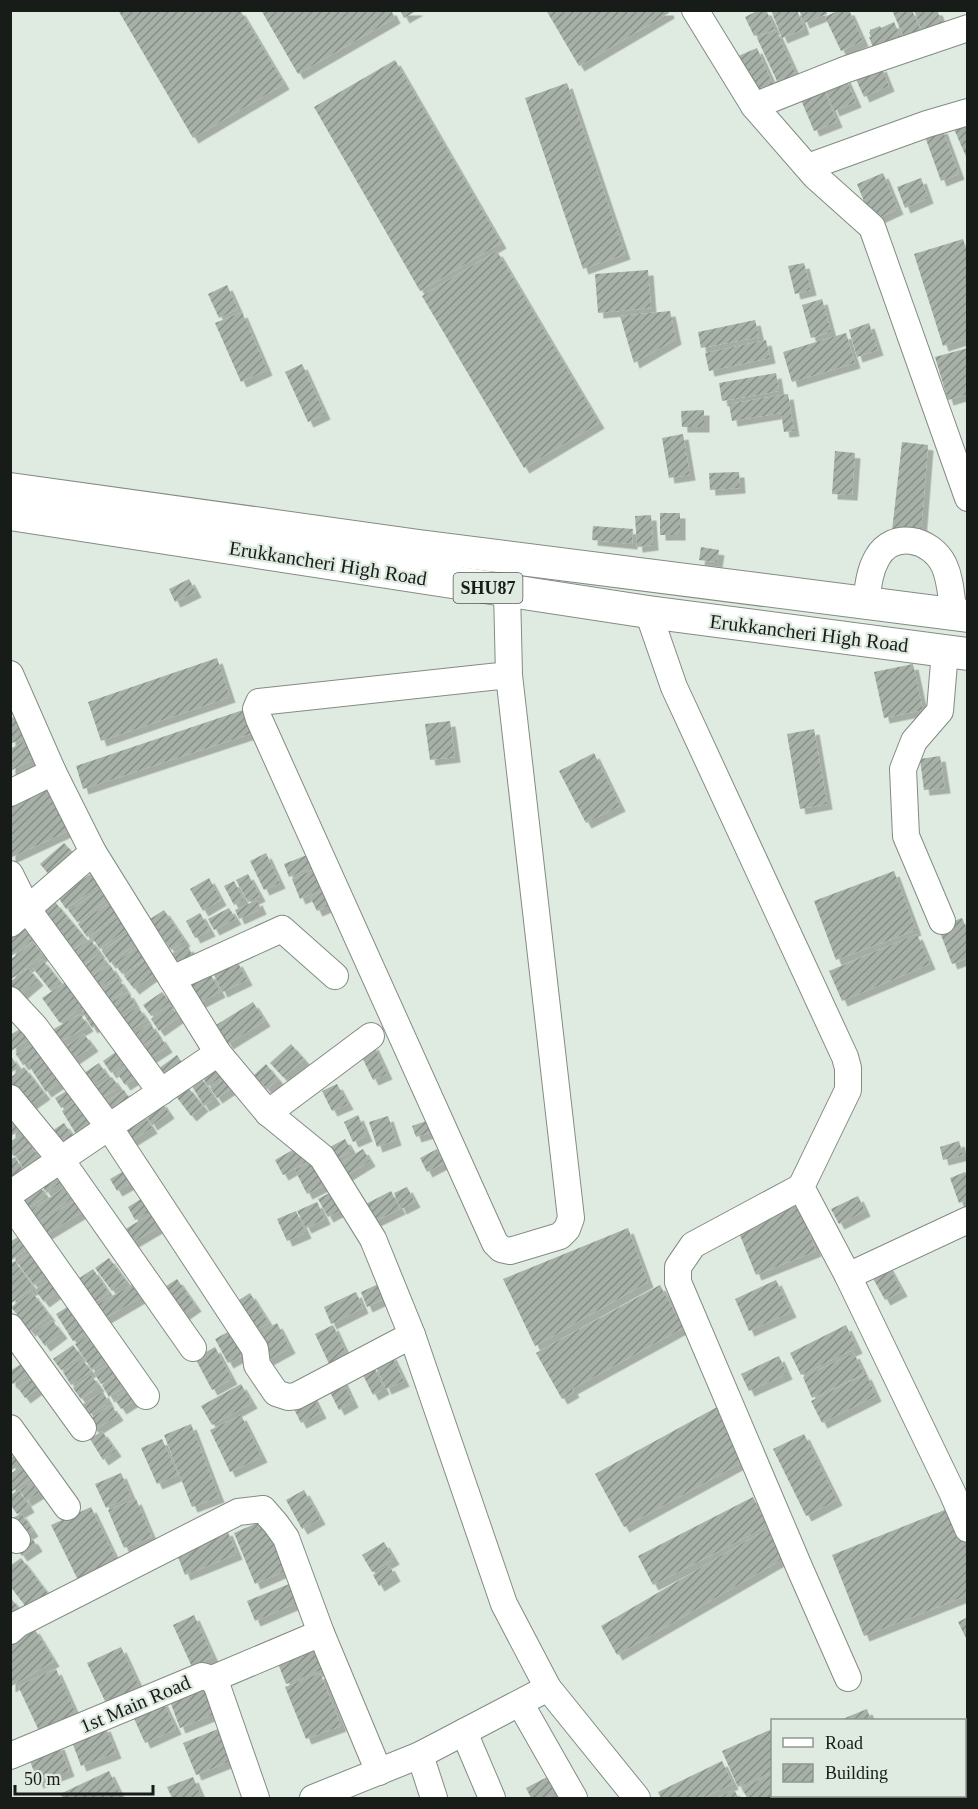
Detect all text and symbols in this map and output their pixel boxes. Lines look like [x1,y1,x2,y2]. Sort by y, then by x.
street label: Erukkancheri High Road [227,536,428,590]
road number: SHU87 [454,573,522,603]
street label: Erukkancheri High Road [708,610,910,657]
street label: 1st Main Road [76,1671,194,1737]
legend [771,1719,966,1797]
text: Road [825,1733,863,1753]
scale bar [15,1758,153,1796]
text: Building [825,1763,888,1783]
text: 50 m [24,1769,61,1789]

